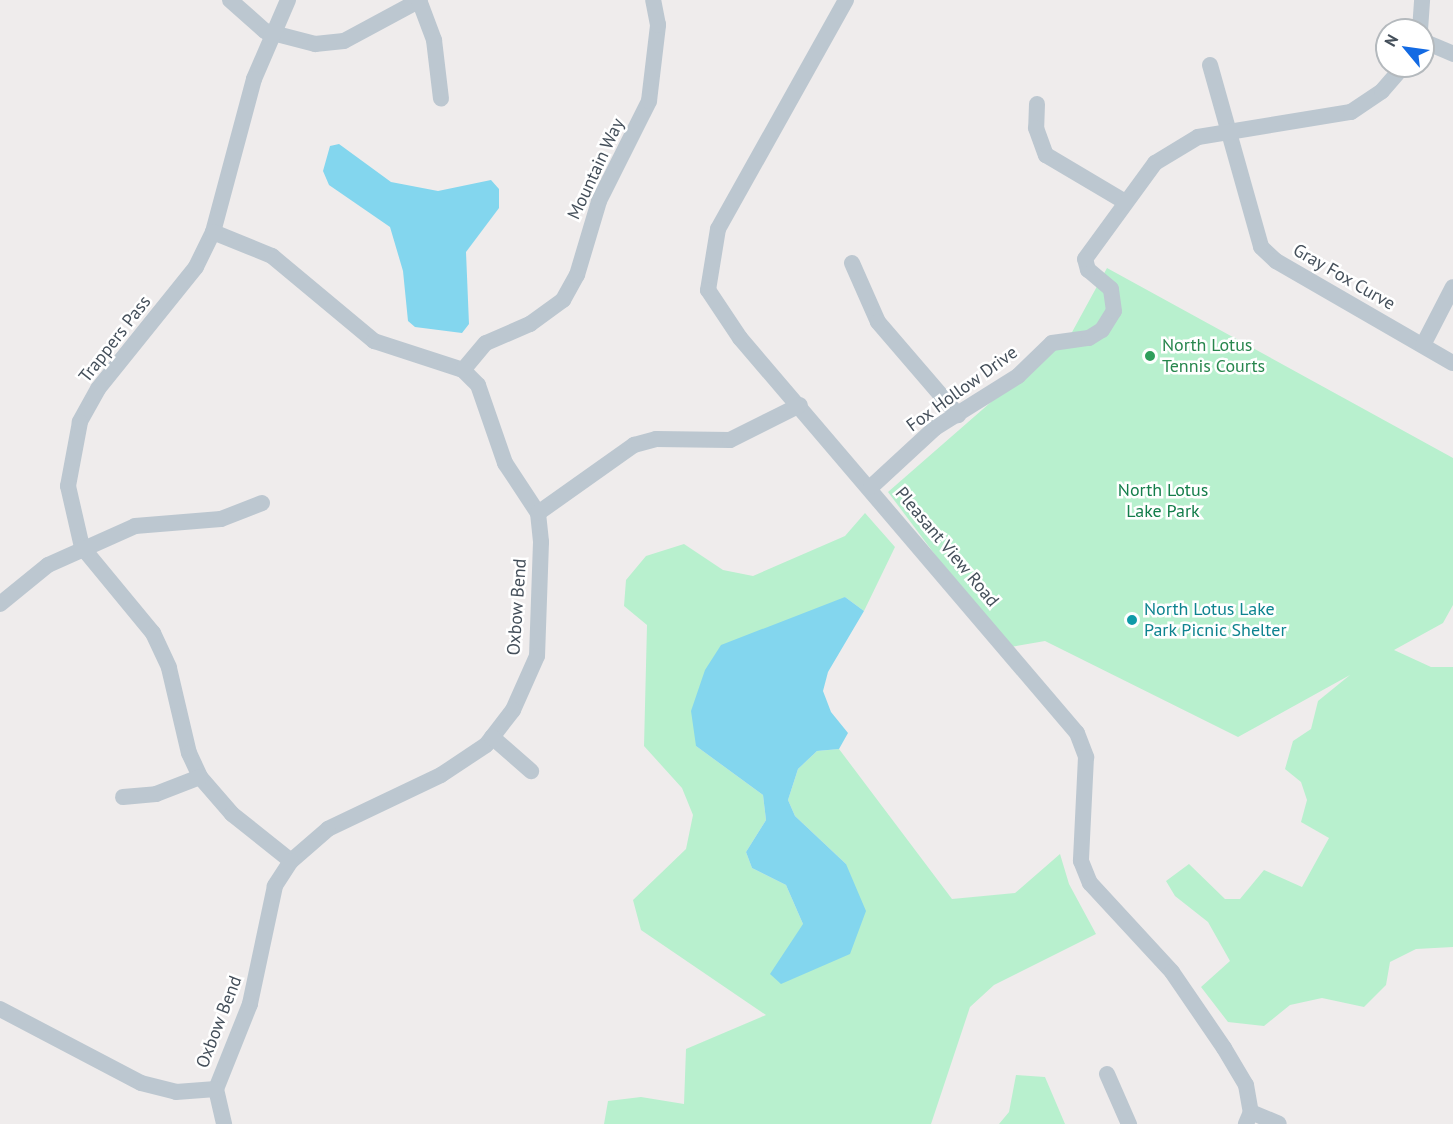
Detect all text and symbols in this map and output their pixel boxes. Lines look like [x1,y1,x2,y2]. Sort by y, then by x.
north arrow [1375,18,1435,78]
text: N [1380,31,1402,50]
street label: Mountain Way [563,115,629,223]
street label: Gray Fox Curve [1289,239,1399,315]
street label: Trappers Pass [75,291,155,387]
place label: North Lotus Tennis Courts [1162,335,1265,378]
street label: Fox Hollow Drive [902,341,1022,437]
marker: North Lotus Tennis Courts [1143,349,1157,363]
park label: North Lotus Lake Park [1118,480,1208,522]
street label: Pleasant View Road [890,482,1004,612]
street label: Oxbow Bend [503,558,531,656]
place label: North Lotus Lake Park Picnic Shelter [1144,599,1287,642]
marker: North Lotus Lake Park Picnic Shelter [1125,613,1139,627]
street label: Oxbow Bend [191,973,247,1071]

